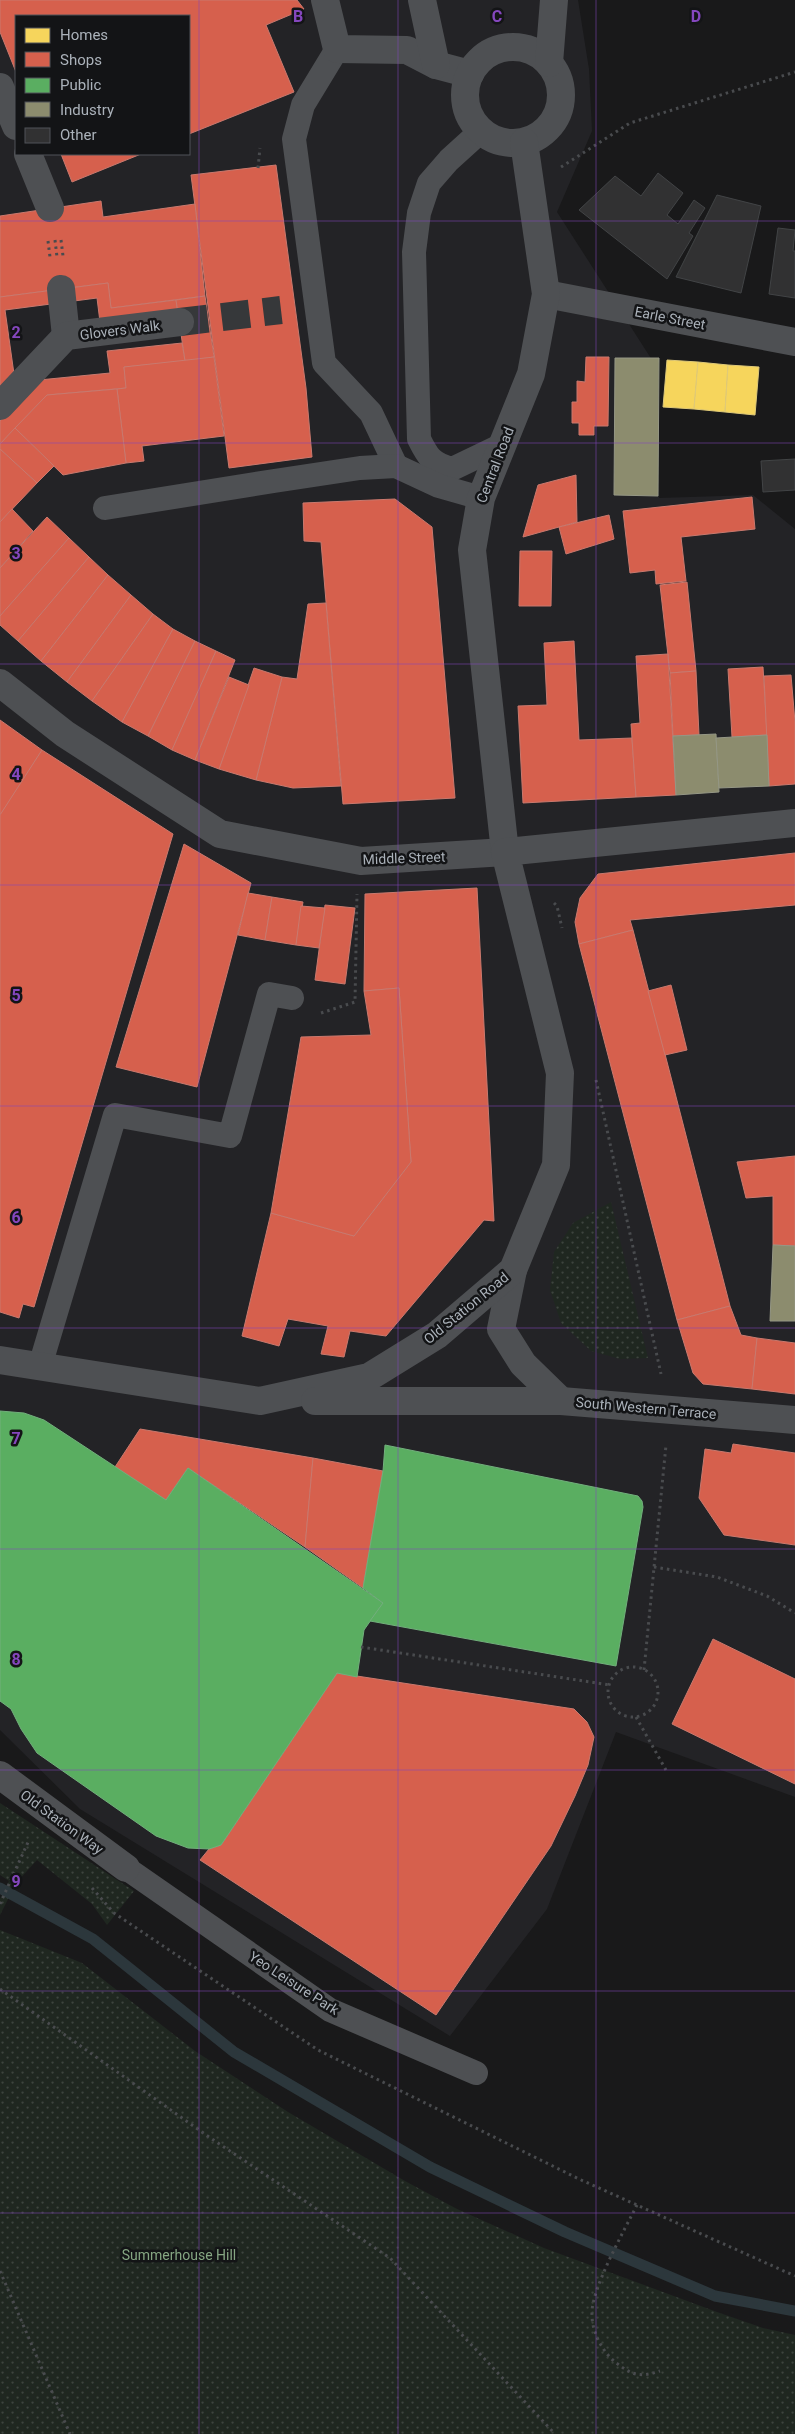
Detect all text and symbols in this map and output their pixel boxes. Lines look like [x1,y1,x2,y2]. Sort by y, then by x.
text: B [293,7,303,26]
text: C [492,7,502,26]
text: D [691,7,701,26]
legend [15,15,190,155]
text: Homes [60,26,108,44]
text: Shops [60,51,102,69]
text: Public [60,76,101,94]
text: Industry [60,101,114,119]
text: Other [60,126,97,144]
street label: Earle Street [633,303,707,333]
street label: Glovers Walk [79,317,162,343]
text: 2 [11,323,21,342]
street label: Central Road [473,425,517,505]
text: 3 [11,544,21,563]
text: 4 [11,765,21,784]
street label: Middle Street [362,849,446,867]
text: 5 [11,986,21,1005]
text: 6 [11,1208,21,1227]
street label: Old Station Road [420,1269,512,1347]
street label: South Western Terrace [575,1394,717,1422]
text: 7 [11,1429,21,1448]
text: 8 [11,1650,21,1669]
street label: Old Station Way [17,1787,107,1858]
text: 9 [11,1872,21,1891]
street label: Yeo Leisure Park [246,1948,343,2018]
park label: Summerhouse Hill [122,2247,236,2263]

